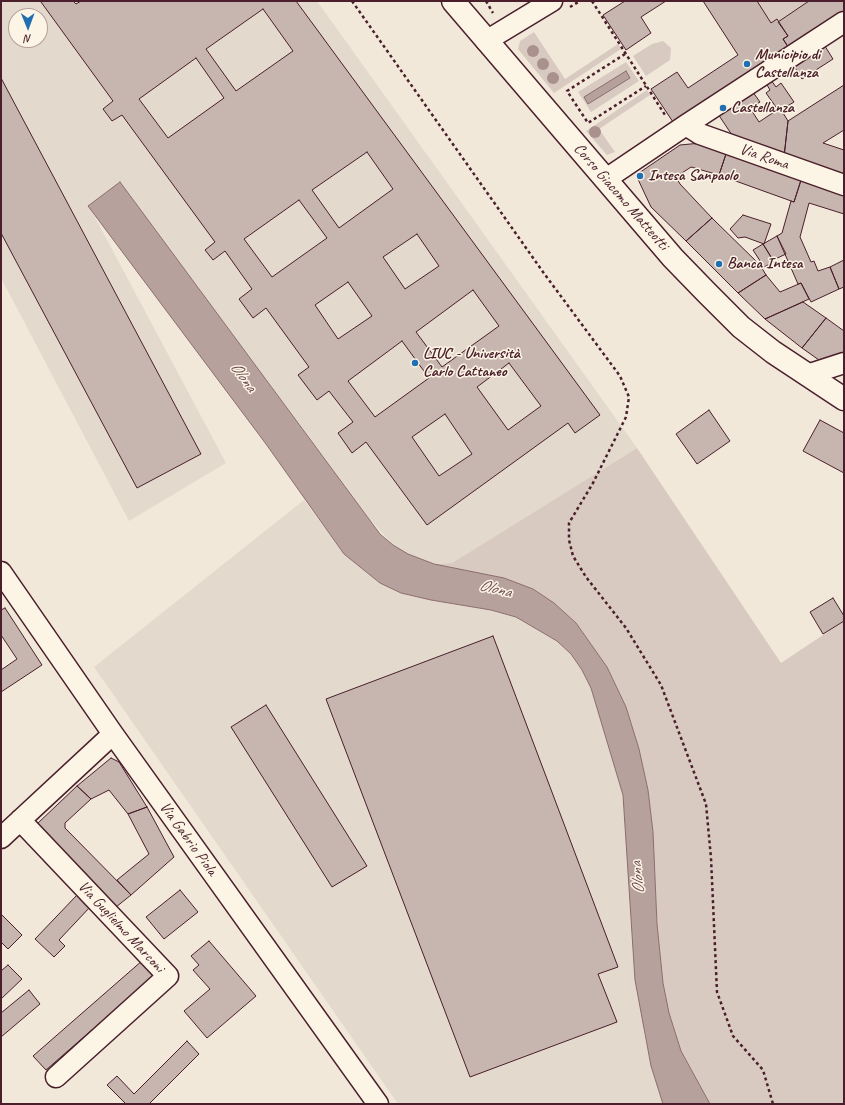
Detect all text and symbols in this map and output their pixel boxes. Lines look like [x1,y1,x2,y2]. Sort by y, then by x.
north arrow [8,8,48,48]
text: N [25,32,32,46]
place label: Municipio di Castellanza [755,45,820,83]
marker: Municipio di Castellanza [742,59,752,69]
place label: Castellanza [731,98,794,118]
marker: Castellanza [718,103,728,113]
street label: Corso Giacomo Matteotti [569,140,673,254]
street label: Via Roma [737,140,791,174]
place label: Intesa Sanpaolo [648,166,738,186]
marker: Intesa Sanpaolo [635,171,645,181]
place label: Banca Intesa [727,254,803,274]
marker: Banca Intesa [714,259,724,269]
place label: LIUC - Università Carlo Cattaneo [423,344,520,382]
water label: Olona [225,358,261,396]
marker: LIUC - Università Carlo Cattaneo [410,358,420,368]
water label: Olona [477,575,513,603]
street label: Via Gabrio Piola [155,798,221,880]
water label: Olona [626,861,650,895]
street label: Via Guglielmo Marconi [74,877,168,977]

